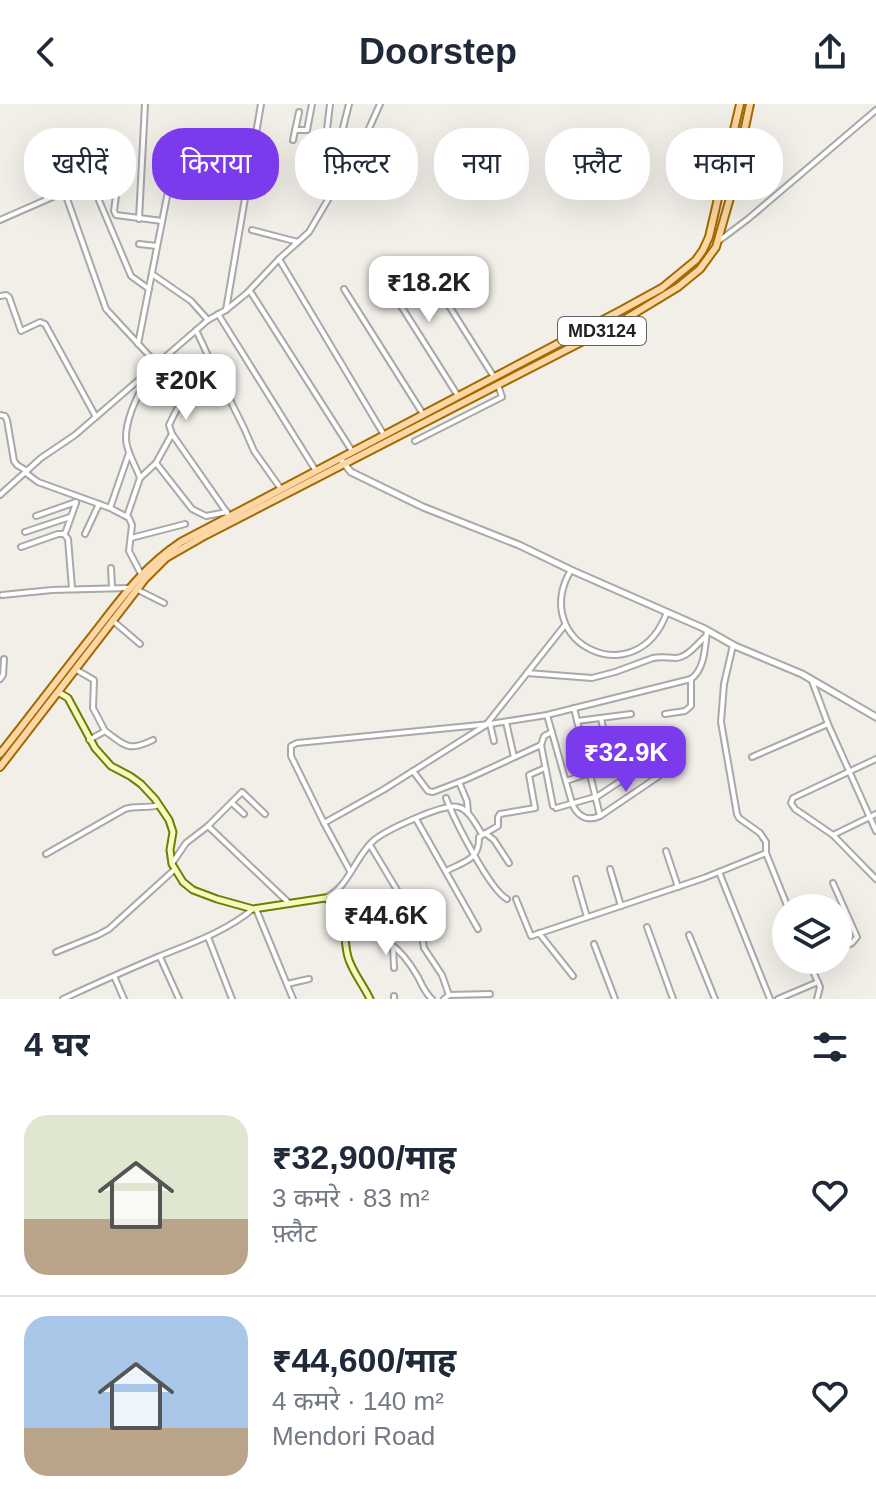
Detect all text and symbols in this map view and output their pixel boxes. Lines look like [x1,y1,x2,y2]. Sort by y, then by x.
icon: back [24,30,68,74]
icon: share [808,30,852,74]
text: Doorstep [359,31,517,72]
chip: खरीदें [24,128,136,200]
chip: किराया [152,128,279,200]
chip: फ़िल्टर [295,128,418,200]
chip: नया [434,128,529,200]
chip: फ़्लैट [545,128,650,200]
chip: मकान [666,128,783,200]
pin: ₹18.2K [364,256,494,324]
text: ₹18.2K [387,267,471,297]
road number: MD3124 [558,317,646,345]
pin: ₹20K [139,354,233,422]
text: ₹20K [155,365,217,395]
pin: ₹32.9K [561,726,691,794]
text: ₹32.9K [584,737,668,767]
pin: ₹44.6K [321,889,451,957]
map controls [772,894,852,974]
button: layers [772,894,852,974]
text: ₹44.6K [344,900,428,930]
text: 4 घर [24,1025,89,1063]
icon: filters [808,1025,852,1069]
text: ₹32,900/माह [272,1138,456,1176]
icon: home [88,1147,184,1243]
icon: heart [808,1173,852,1217]
text: 3 कमरे · 83 m² [272,1183,429,1213]
text: फ़्लैट [272,1218,317,1248]
text: ₹44,600/माह [272,1341,456,1379]
icon: home [88,1348,184,1444]
icon: heart [808,1374,852,1418]
text: 4 कमरे · 140 m² [272,1386,444,1416]
text: Mendori Road [272,1421,435,1451]

